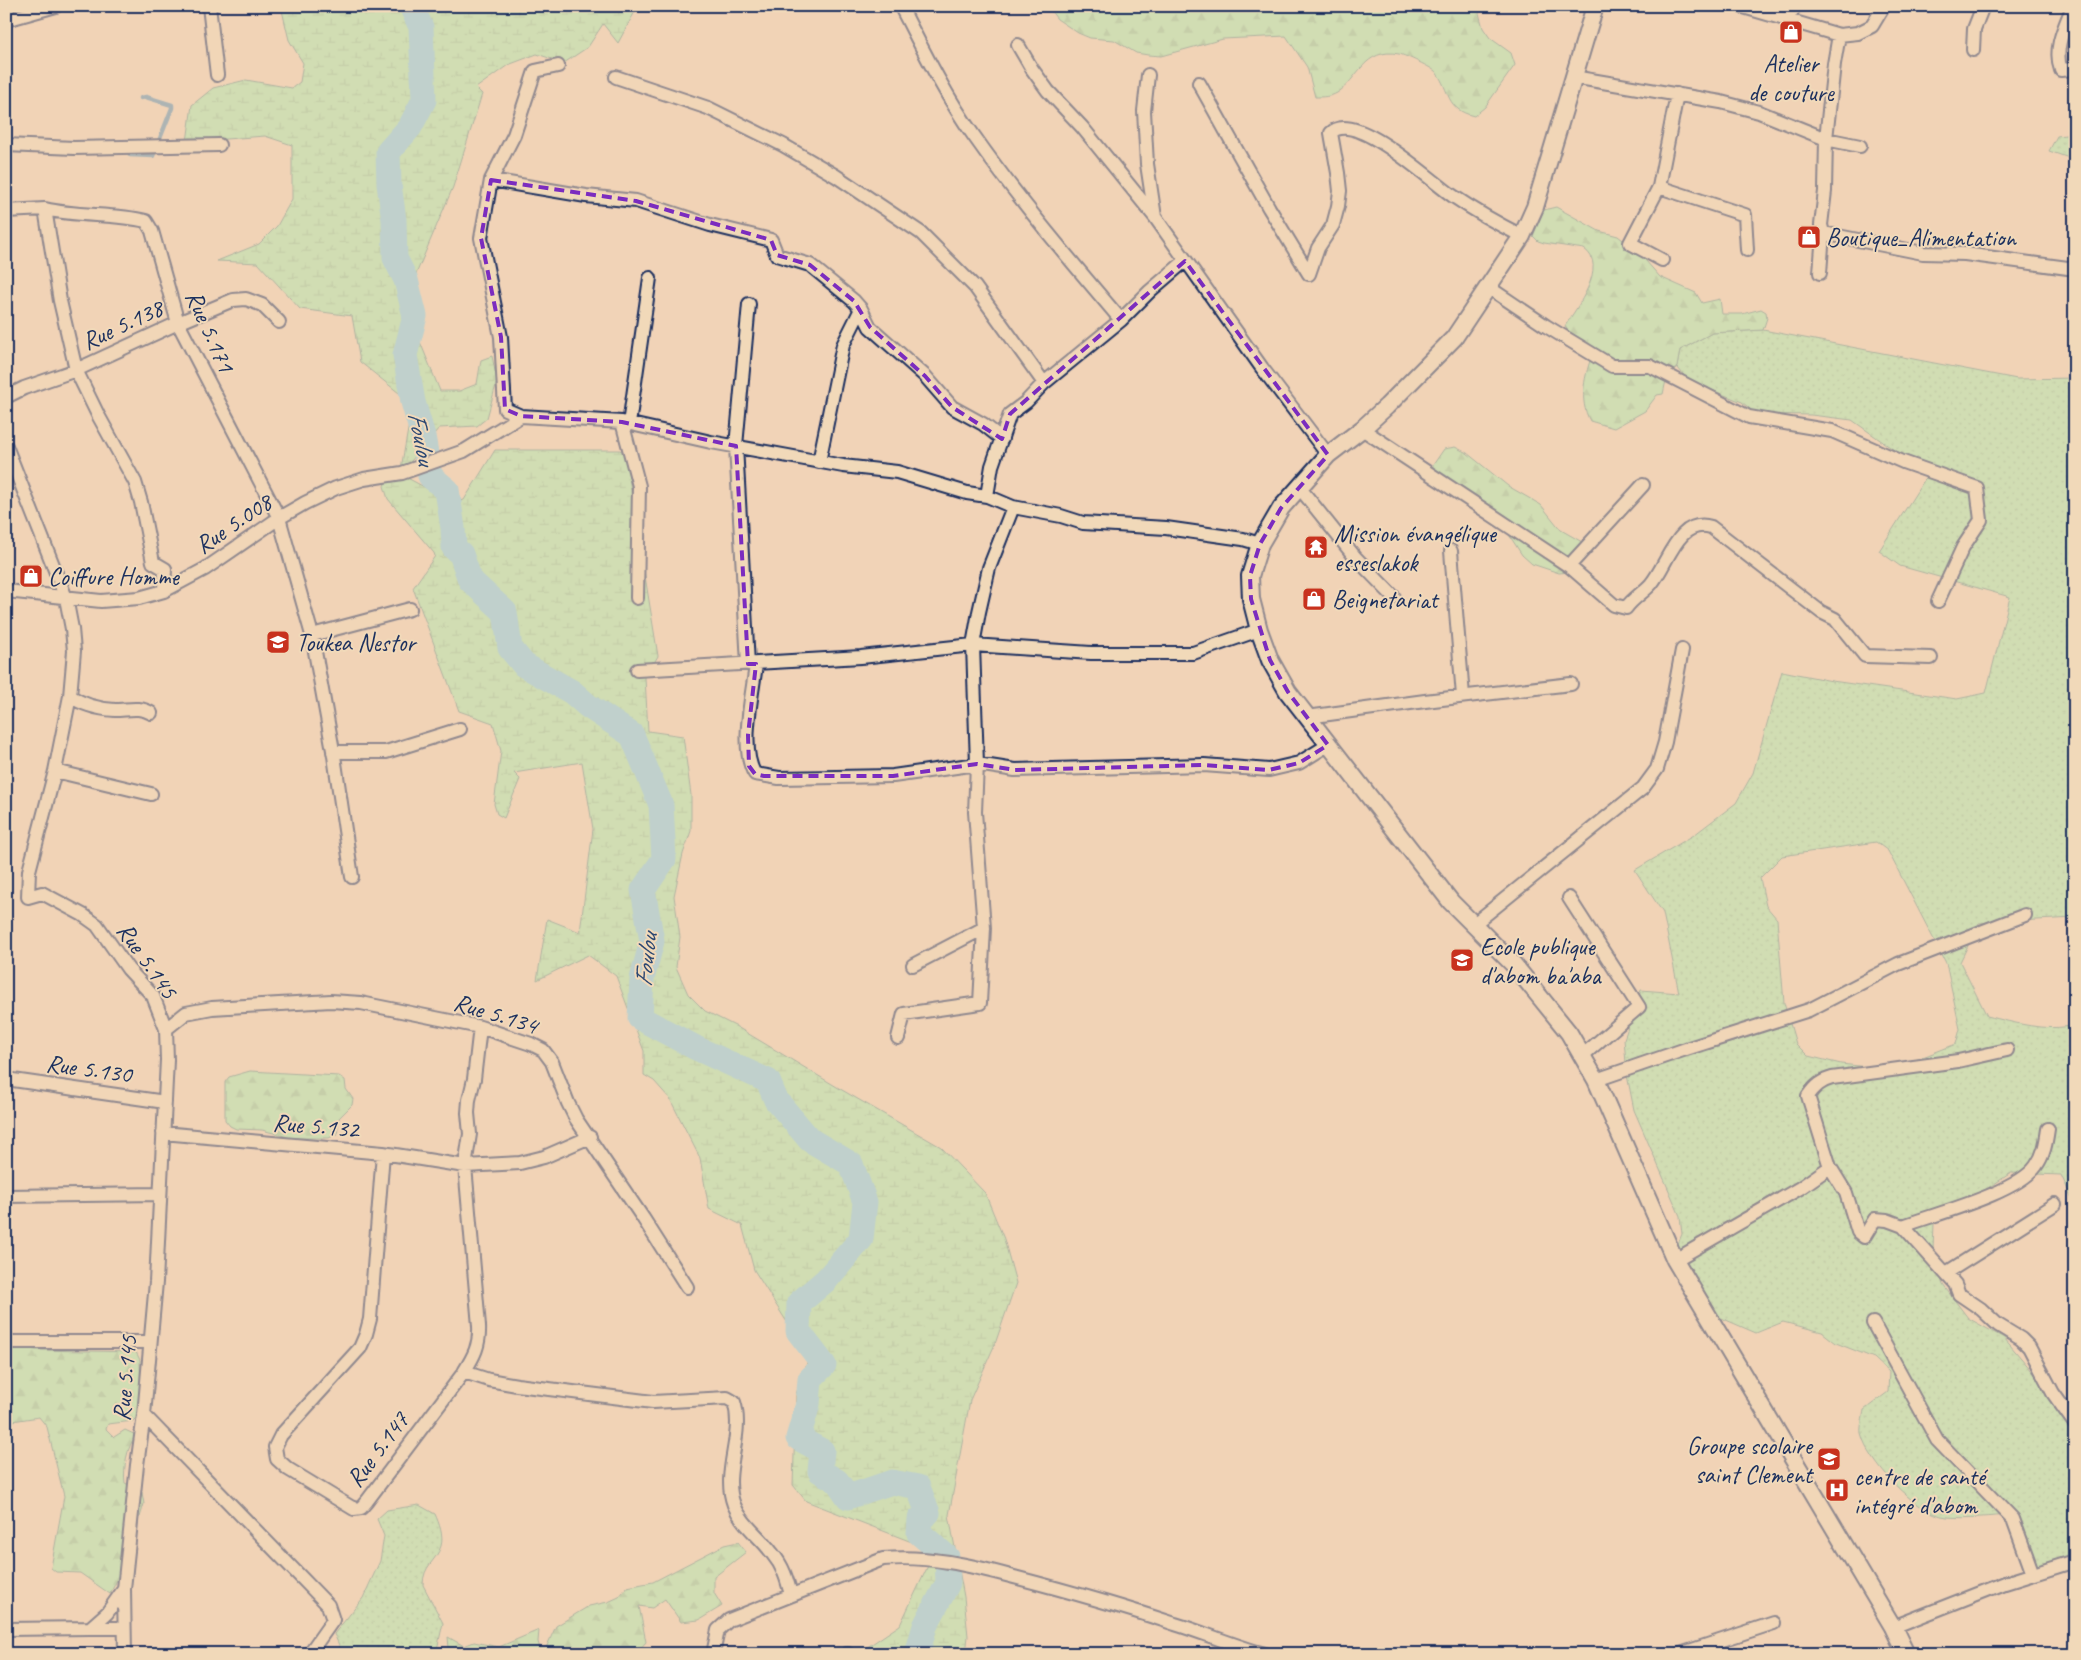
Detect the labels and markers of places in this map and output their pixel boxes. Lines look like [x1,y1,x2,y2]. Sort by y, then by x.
shop icon: Atelier de couture [1778,19,1804,45]
place label: Atelier de couture [1748,48,1836,109]
place label: Boutique_Alimentation [1826,222,2017,254]
shop icon: Boutique_Alimentation [1796,224,1822,250]
place label: Mission évangélique esseslakok [1334,518,1498,579]
temple icon: Mission évangélique esseslakok [1303,534,1329,560]
place label: Coiffure Homme [48,561,180,593]
shop icon: Coiffure Homme [18,563,44,589]
place label: Beignetariat [1332,584,1440,616]
shop icon: Beignetariat [1301,586,1327,612]
place label: Toukea Nestor [296,627,418,659]
school or university icon: Toukea Nestor [265,629,291,655]
place label: Ecole publique d'abom ba'aba [1480,931,1603,992]
school or university icon: Ecole publique d'abom ba'aba [1449,947,1475,973]
place label: Groupe scolaire saint Clement [1687,1430,1815,1491]
school or university icon: Groupe scolaire saint Clement [1816,1446,1842,1472]
place label: centre de santé intégré d'abom [1854,1461,1989,1522]
hospital icon: centre de santé intégré d'abom [1824,1477,1850,1503]

